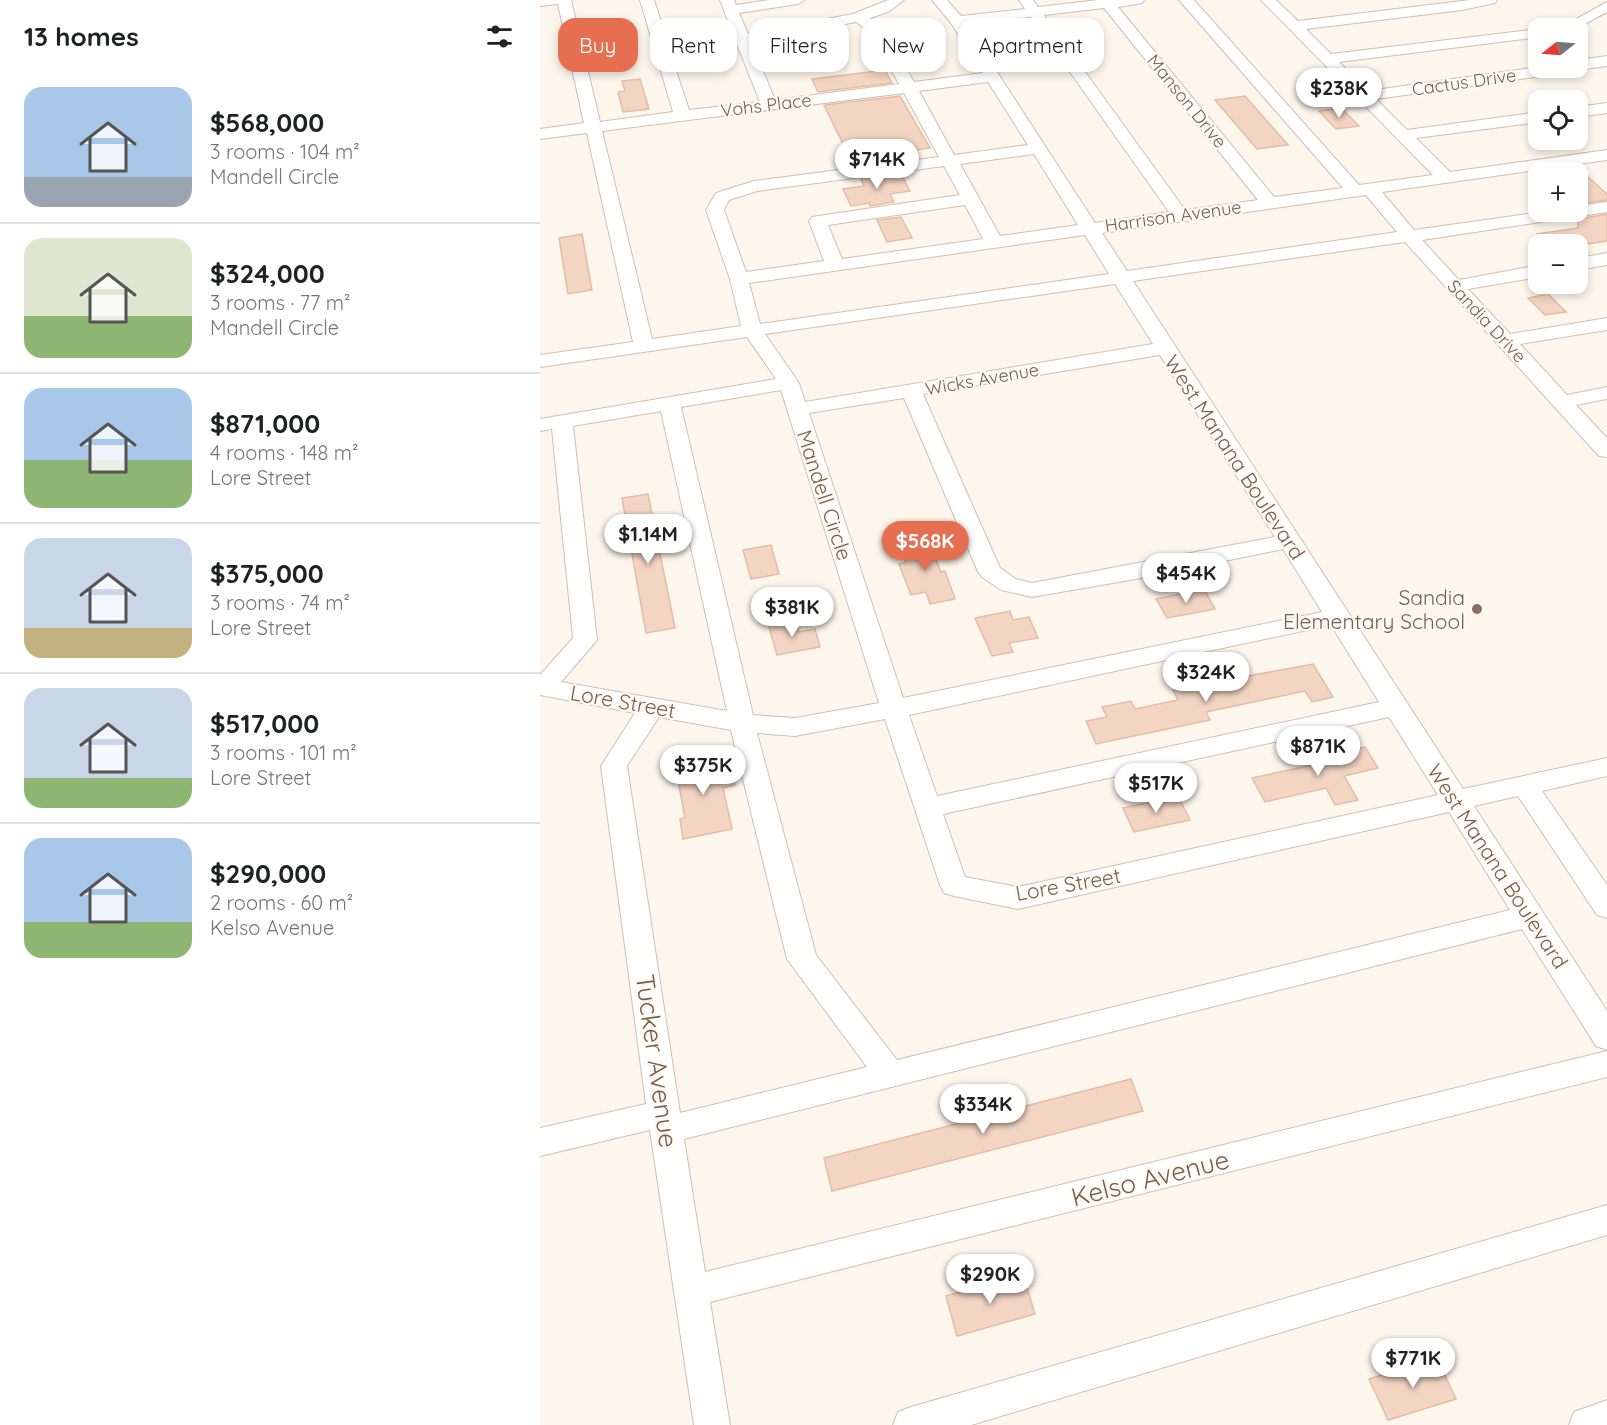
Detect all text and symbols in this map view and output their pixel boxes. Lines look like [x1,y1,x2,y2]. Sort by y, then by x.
chip: Buy [558,18,638,72]
chip: Rent [650,18,737,72]
chip: Filters [749,18,849,72]
chip: New [861,18,946,72]
chip: Apartment [958,18,1104,72]
north arrow [1528,18,1588,78]
map controls [1528,18,1588,294]
text: 13 homes [24,20,139,53]
icon: filters [483,20,516,53]
street label: Manson Drive [1142,49,1232,153]
street label: Cactus Drive [1410,63,1518,101]
pin: $238K [1297,68,1381,119]
text: $238K [1310,75,1368,100]
street label: Vohs Place [719,88,813,122]
button: locate [1528,90,1588,150]
text: $568,000 [210,106,324,139]
icon: home [72,111,144,183]
text: 3 rooms · 104 m² [210,139,360,164]
pin: $714K [835,139,919,190]
text: $714K [849,146,905,171]
button: + [1528,162,1588,222]
text: Mandell Circle [210,164,339,189]
street label: Harrison Avenue [1103,195,1243,237]
button: − [1528,234,1588,294]
text: $324,000 [210,257,325,290]
icon: home [72,262,144,334]
street label: Sandia Drive [1443,275,1531,367]
text: 3 rooms · 77 m² [210,290,350,315]
text: Mandell Circle [210,315,339,340]
street label: West Manana Boulevard [1159,350,1311,564]
street label: Wicks Avenue [923,358,1041,400]
text: $871,000 [210,407,320,440]
icon: home [72,412,144,484]
street label: Mandell Circle [792,427,858,563]
text: 4 rooms · 148 m² [210,440,358,465]
text: Lore Street [210,465,311,490]
pin: $1.14M [599,514,697,565]
text: $1.14M [618,521,678,546]
pin: $568K [883,521,967,572]
text: $568K [896,528,954,553]
pin: $454K [1144,553,1228,604]
text: $375,000 [210,557,324,590]
text: $454K [1156,560,1216,585]
icon: home [72,562,144,634]
place label: Sandia Elementary School [1283,584,1465,634]
pin: $381K [750,587,834,638]
text: 3 rooms · 74 m² [210,590,350,615]
text: $381K [765,594,819,619]
marker: Sandia Elementary School [1470,602,1484,616]
text: Lore Street [210,615,311,640]
pin: $324K [1164,652,1248,703]
text: $324K [1177,659,1235,684]
street label: Lore Street [568,679,678,723]
text: $517,000 [210,707,319,740]
icon: home [72,712,144,784]
pin: $871K [1276,726,1360,777]
text: $871K [1290,733,1346,758]
text: 3 rooms · 101 m² [210,740,357,765]
pin: $375K [661,745,745,796]
text: $375K [674,752,732,777]
street label: West Manana Boulevard [1422,759,1574,973]
pin: $517K [1114,763,1198,814]
text: Lore Street [210,765,311,790]
text: $517K [1128,770,1184,795]
text: $290,000 [210,857,326,890]
icon: home [72,862,144,934]
street label: Lore Street [1013,862,1123,906]
text: 2 rooms · 60 m² [210,890,353,915]
text: Kelso Avenue [210,915,334,940]
street label: Tucker Avenue [628,972,686,1150]
pin: $334K [941,1084,1025,1135]
text: $334K [954,1091,1012,1116]
street label: Kelso Avenue [1068,1142,1232,1214]
pin: $290K [948,1254,1032,1305]
text: $290K [960,1261,1020,1286]
pin: $771K [1371,1338,1455,1389]
text: $771K [1385,1345,1441,1370]

